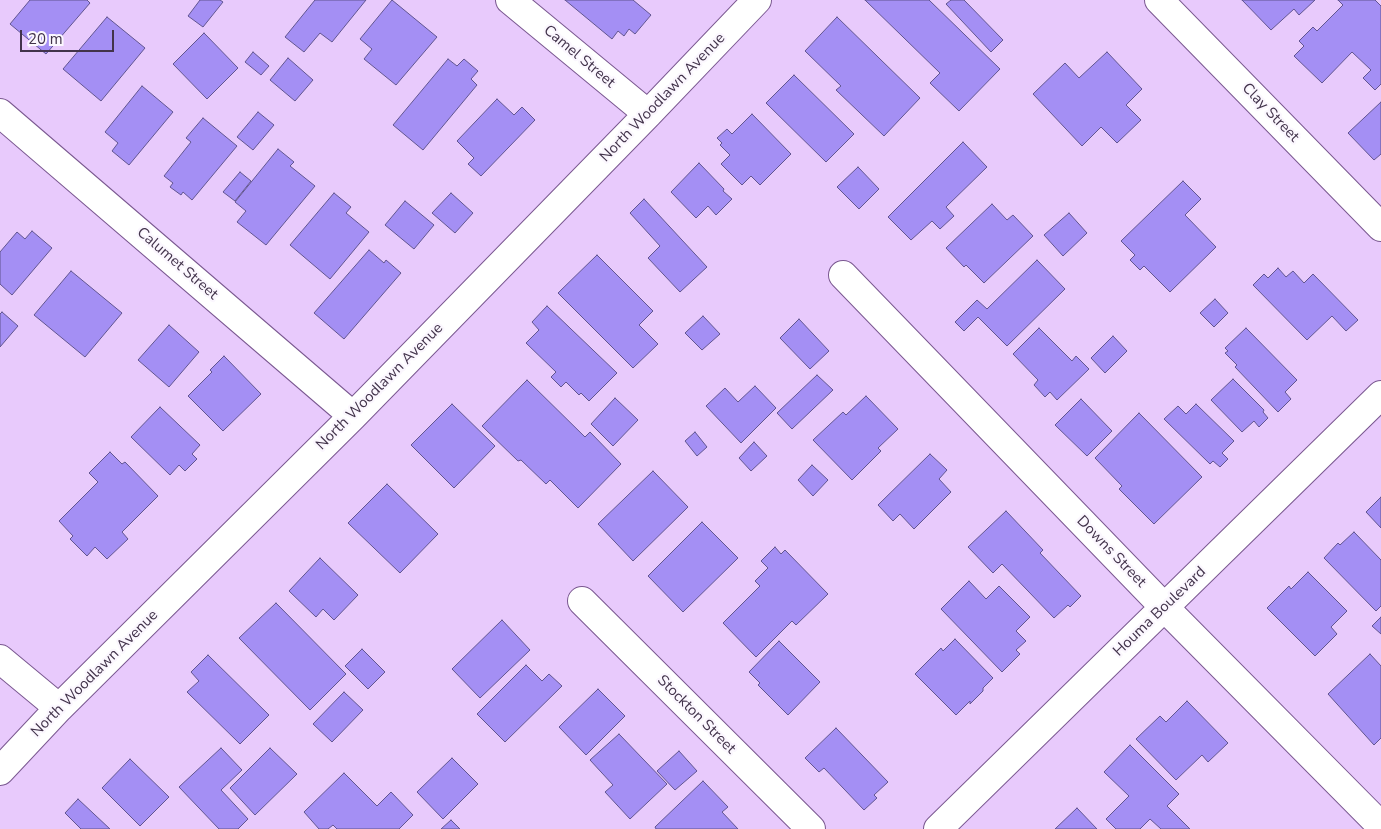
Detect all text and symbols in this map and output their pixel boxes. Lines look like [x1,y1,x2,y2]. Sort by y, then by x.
scale bar [22,20,116,52]
street label: Camel Street [540,22,618,92]
text: 20 m [28,29,63,49]
street label: North Woodlawn Avenue [597,30,729,166]
street label: Clay Street [1238,80,1302,146]
street label: Calumet Street [133,224,221,304]
street label: North Woodlawn Avenue [313,320,447,454]
street label: Downs Street [1072,512,1150,592]
street label: Houma Boulevard [1110,563,1210,661]
street label: North Woodlawn Avenue [28,607,162,741]
street label: Stockton Street [653,672,739,758]

